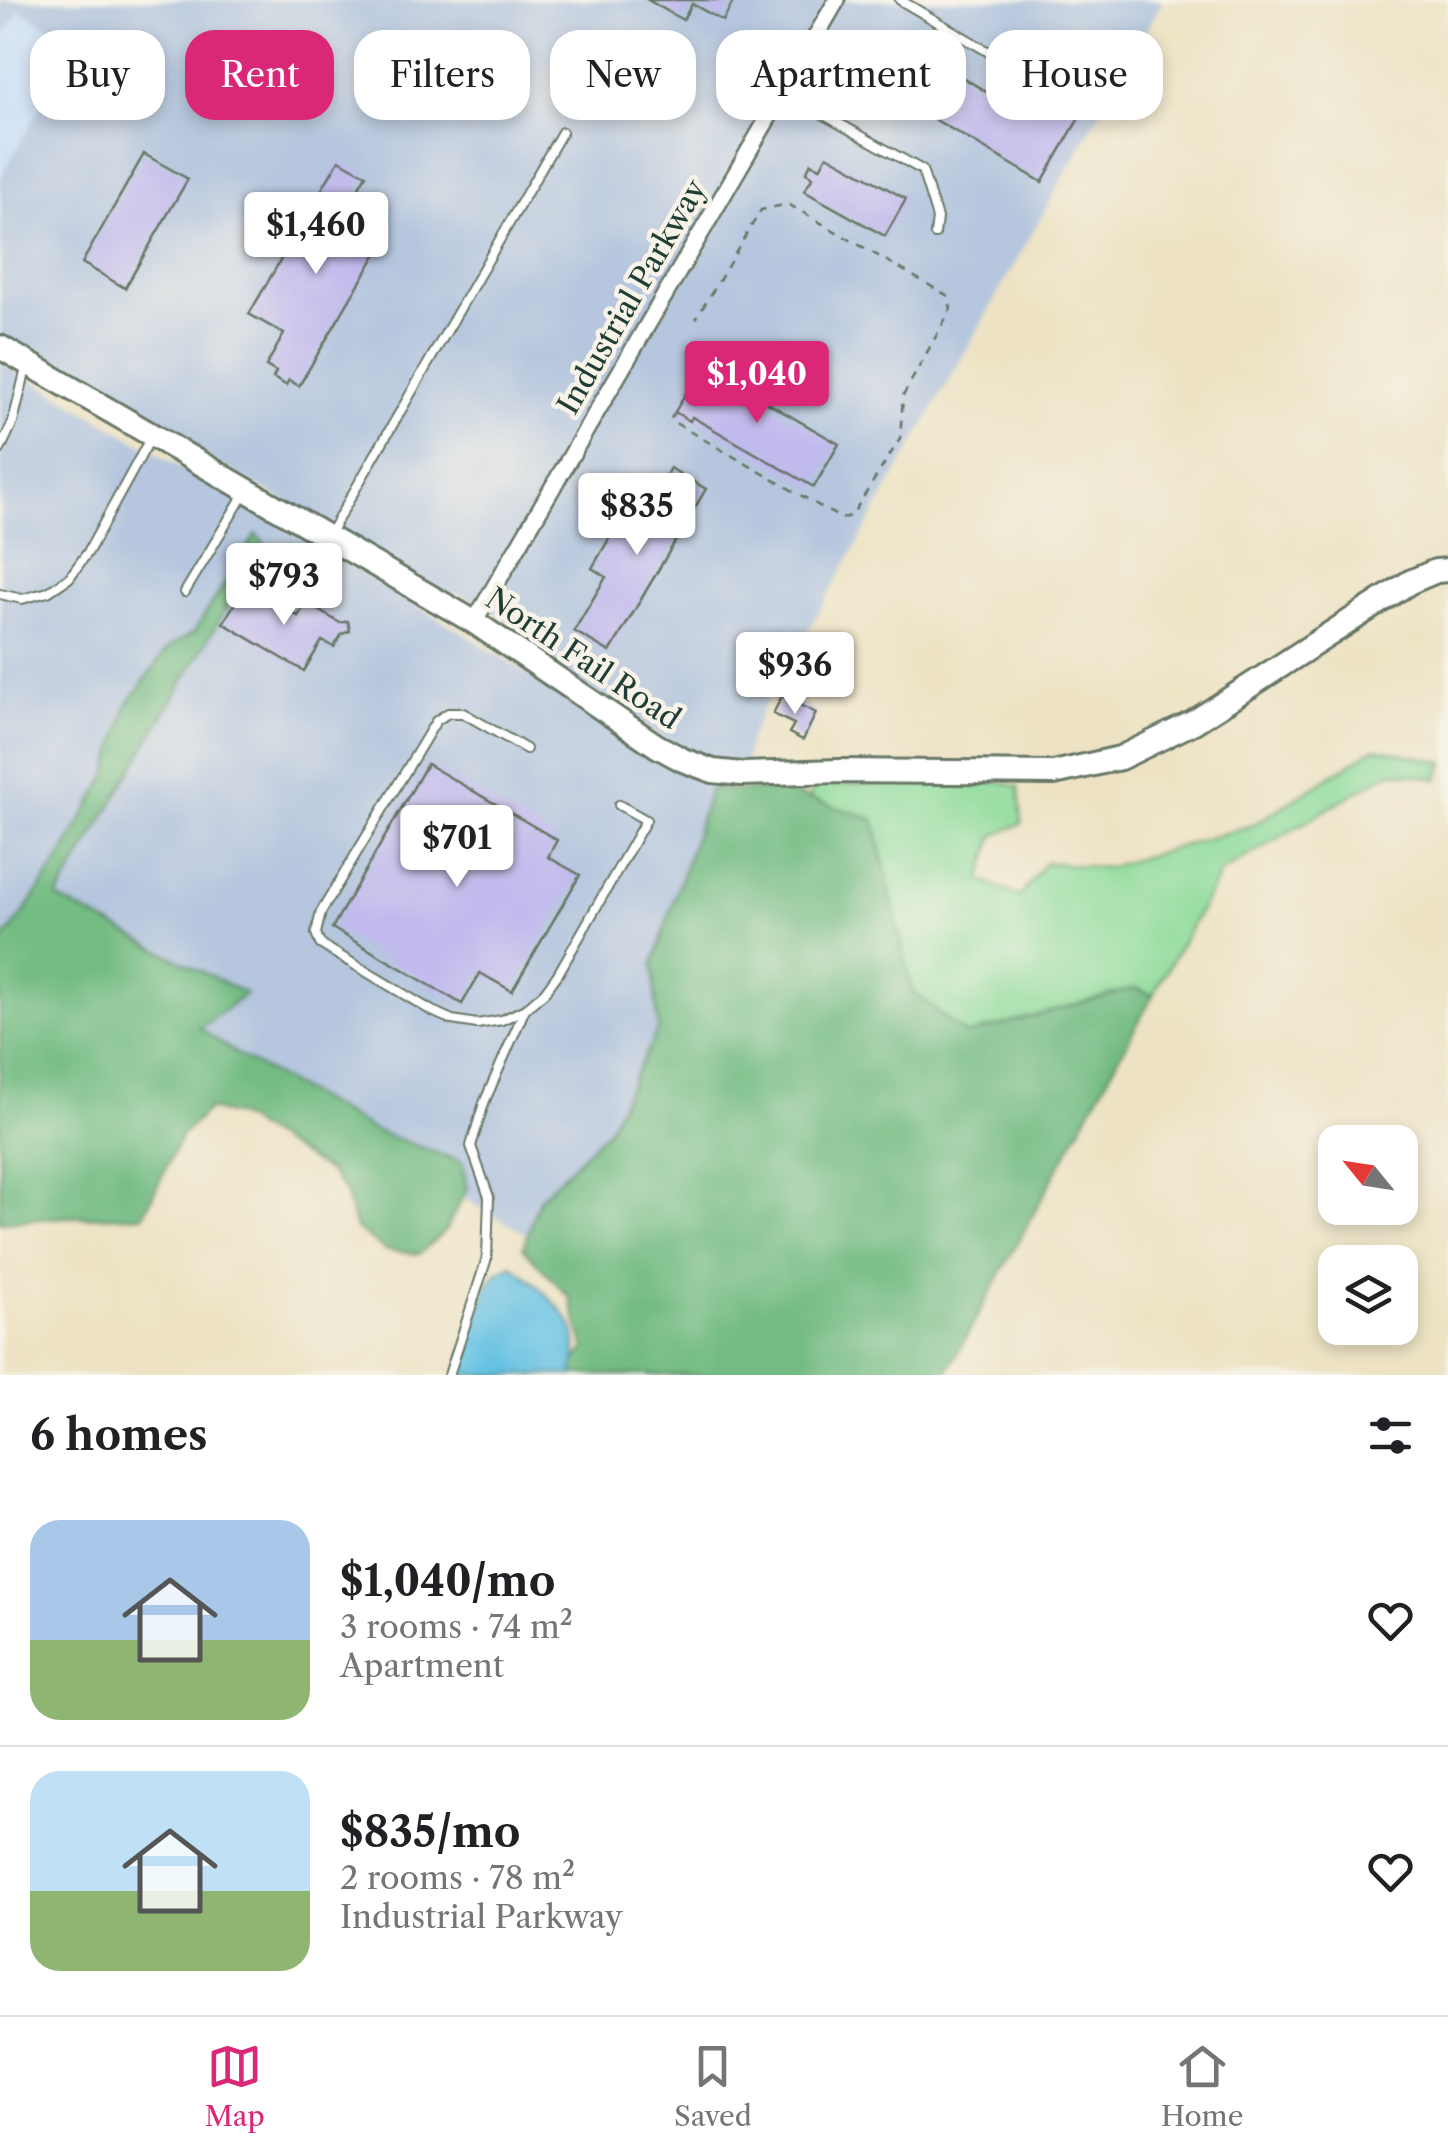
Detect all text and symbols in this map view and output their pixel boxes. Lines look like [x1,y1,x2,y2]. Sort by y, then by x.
chip: Buy [30,30,165,120]
chip: Rent [185,30,334,120]
chip: Filters [354,30,530,120]
chip: New [550,30,696,120]
chip: Apartment [716,30,966,120]
chip: House [986,30,1163,120]
street label: Industrial Parkway [549,172,714,421]
pin: $1,460 [235,192,397,277]
text: $1,460 [266,205,366,244]
pin: $1,040 [676,341,838,426]
text: $1,040 [707,354,807,393]
pin: $835 [578,473,696,558]
text: $835 [600,486,674,525]
pin: $793 [225,543,343,628]
text: $793 [248,556,320,595]
street label: North Fail Road [479,580,688,737]
pin: $936 [736,632,854,717]
text: $936 [758,645,832,684]
pin: $701 [398,805,516,890]
text: $701 [422,818,492,857]
north arrow [1318,1125,1418,1225]
map controls [1318,1125,1418,1345]
button: layers [1318,1245,1418,1345]
icon: filters [1363,1408,1418,1463]
text: 6 homes [30,1409,208,1461]
text: $1,040/mo [340,1555,555,1607]
icon: home [110,1560,230,1680]
icon: heart [1363,1593,1418,1648]
text: 3 rooms · 74 m² [340,1607,573,1646]
text: Apartment [340,1646,504,1685]
text: $835/mo [340,1806,521,1858]
icon: home [110,1811,230,1931]
icon: heart [1363,1844,1418,1899]
text: 2 rooms · 78 m² [340,1858,575,1897]
text: Industrial Parkway [340,1897,623,1936]
tab: Map [205,2039,265,2133]
tab: Saved [674,2039,752,2133]
tab: Home [1161,2039,1243,2133]

